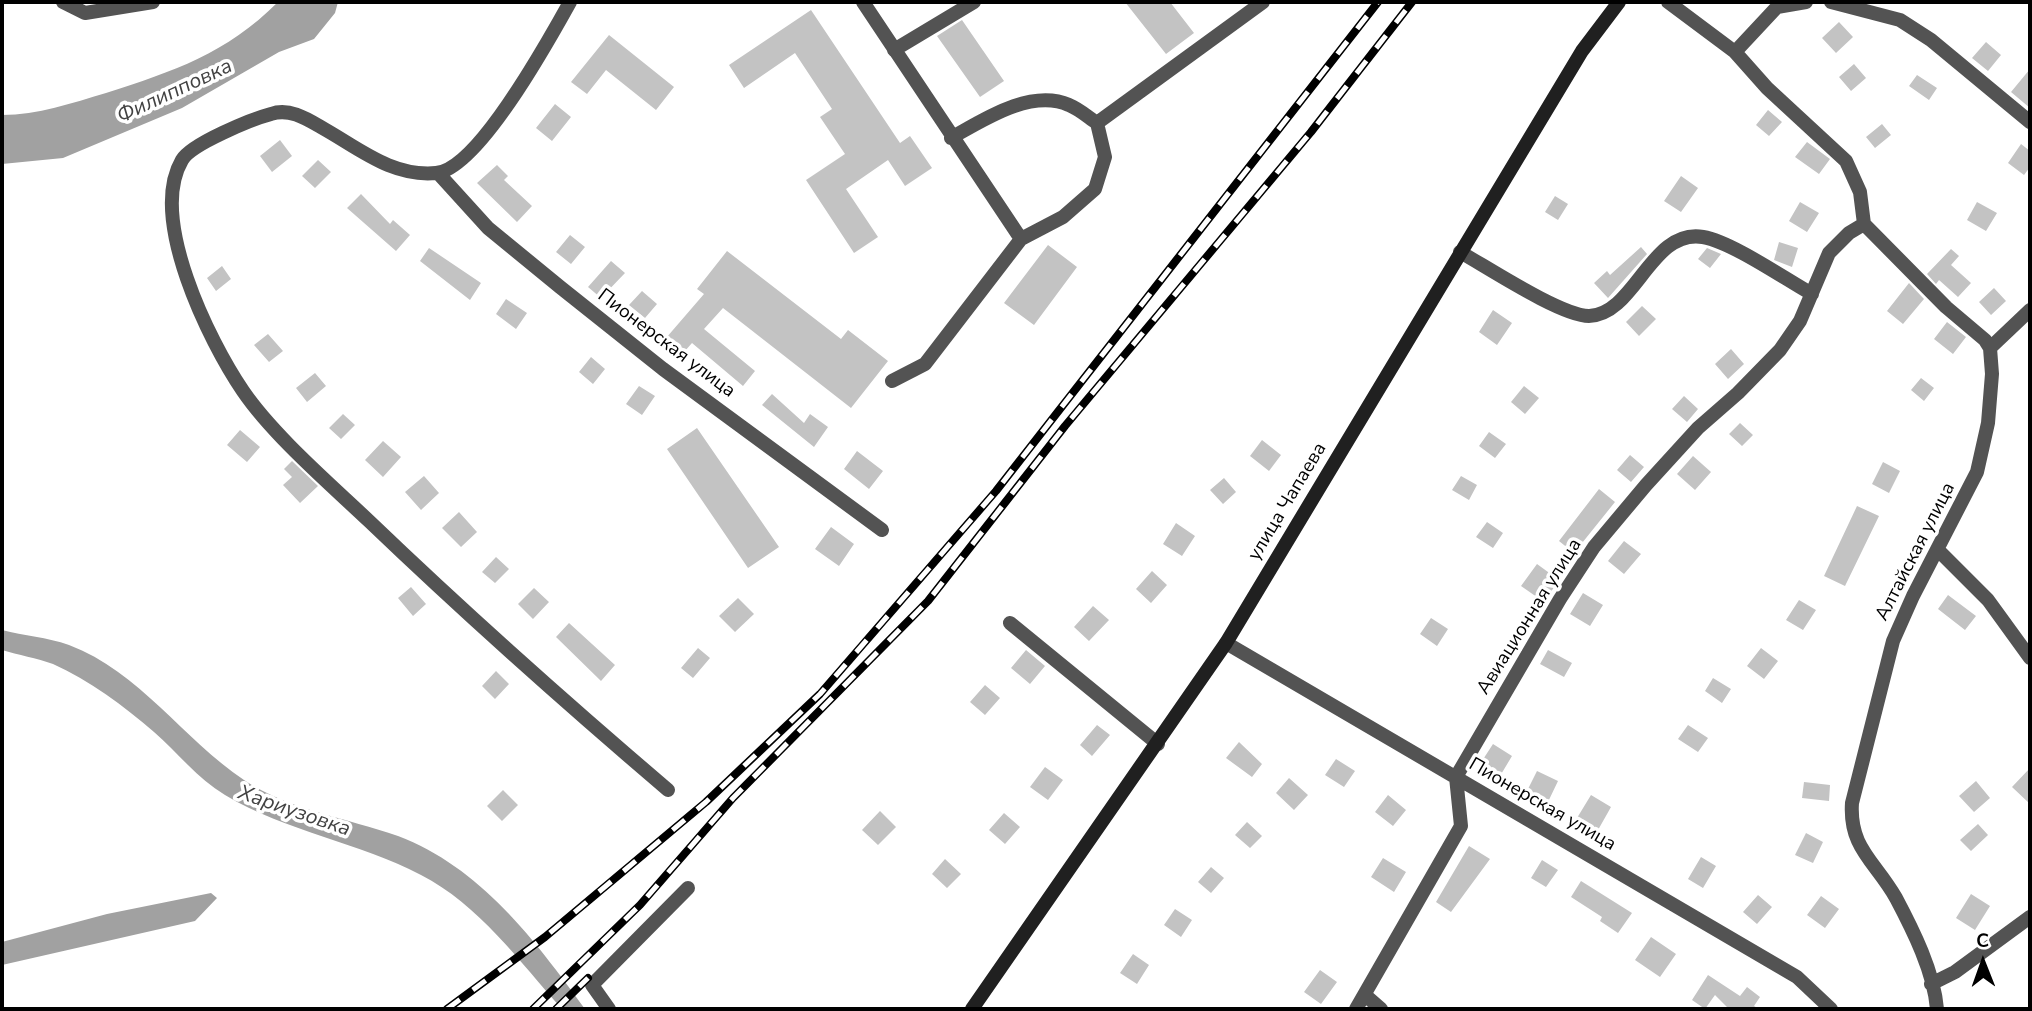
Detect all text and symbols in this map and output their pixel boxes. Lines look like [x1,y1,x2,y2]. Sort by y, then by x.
water label: Филипповка [113,54,237,130]
street label: Пионерская улица [593,285,739,403]
street label: улица Чапаева [1244,439,1332,565]
street label: Алтайская улица [1871,479,1961,625]
street label: Авиационная улица [1473,535,1587,699]
street label: Пионерская улица [1464,754,1620,856]
water label: Хариузовка [235,781,353,843]
north arrow [1948,927,2018,997]
text: С [1976,928,1989,954]

